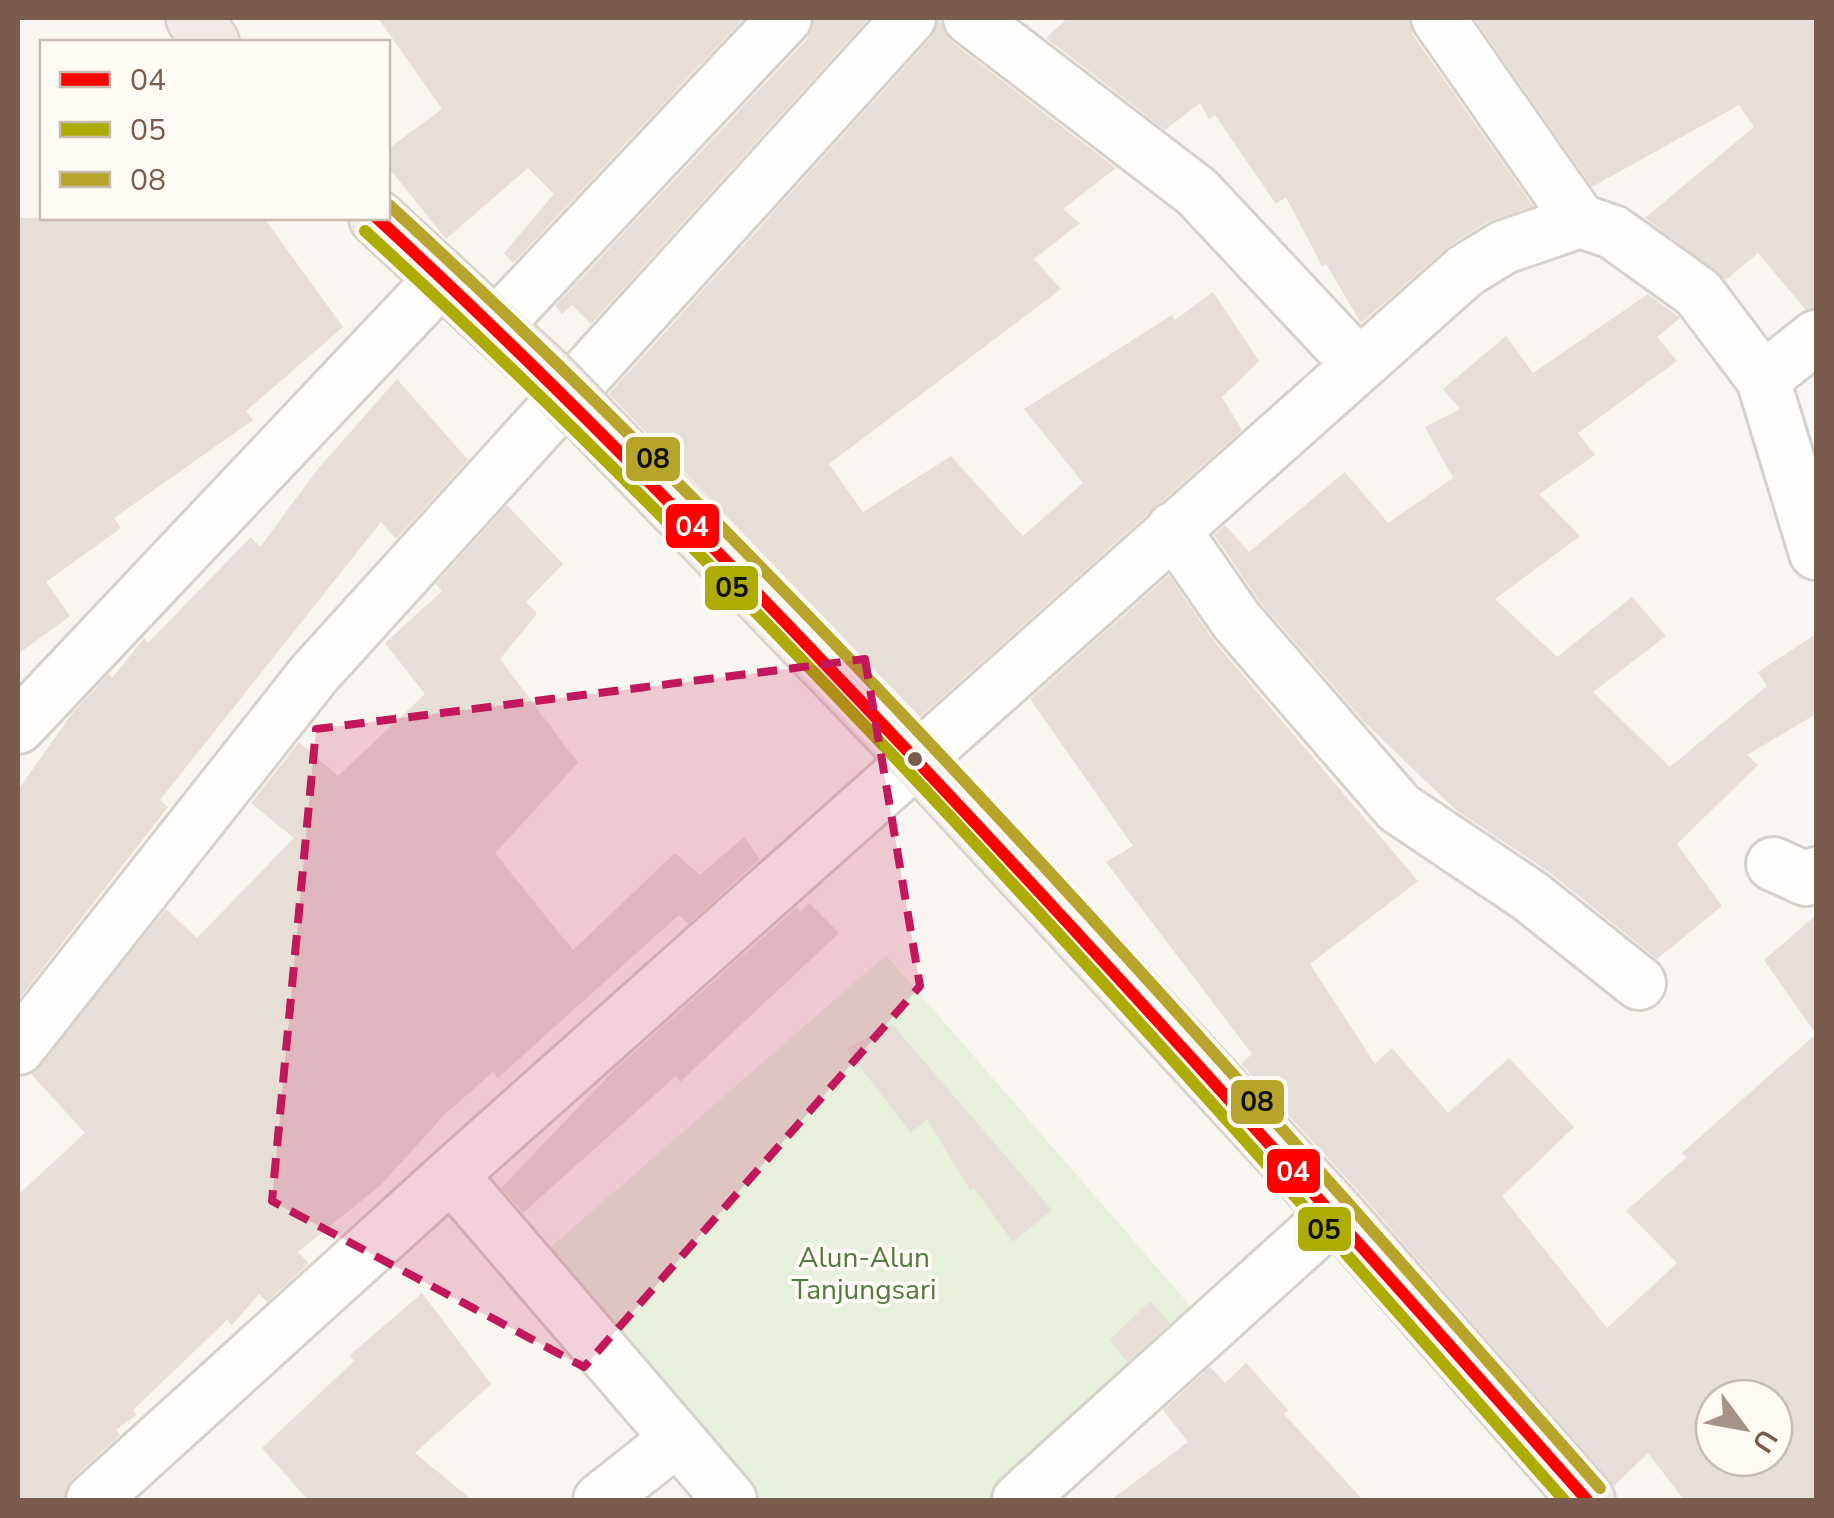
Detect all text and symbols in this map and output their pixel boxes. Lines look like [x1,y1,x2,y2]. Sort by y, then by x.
legend [40,40,390,220]
text: 04 [130,60,166,101]
text: 05 [130,110,166,151]
text: 08 [130,160,166,201]
line badge: 08 [624,435,682,483]
text: 08 [636,440,670,478]
line badge: 04 [664,502,721,550]
text: 04 [675,508,709,546]
line badge: 05 [703,564,760,612]
text: 05 [715,569,749,607]
unlabelled marker [905,749,925,769]
line badge: 08 [1229,1078,1286,1126]
text: 08 [1240,1083,1274,1121]
line badge: 04 [1265,1147,1322,1195]
text: 04 [1276,1153,1310,1191]
line badge: 05 [1296,1205,1353,1253]
text: 05 [1307,1211,1341,1249]
park label: Alun-Alun Tanjungsari [792,1239,936,1309]
north arrow [1694,1378,1794,1478]
text: U [1743,1422,1786,1460]

